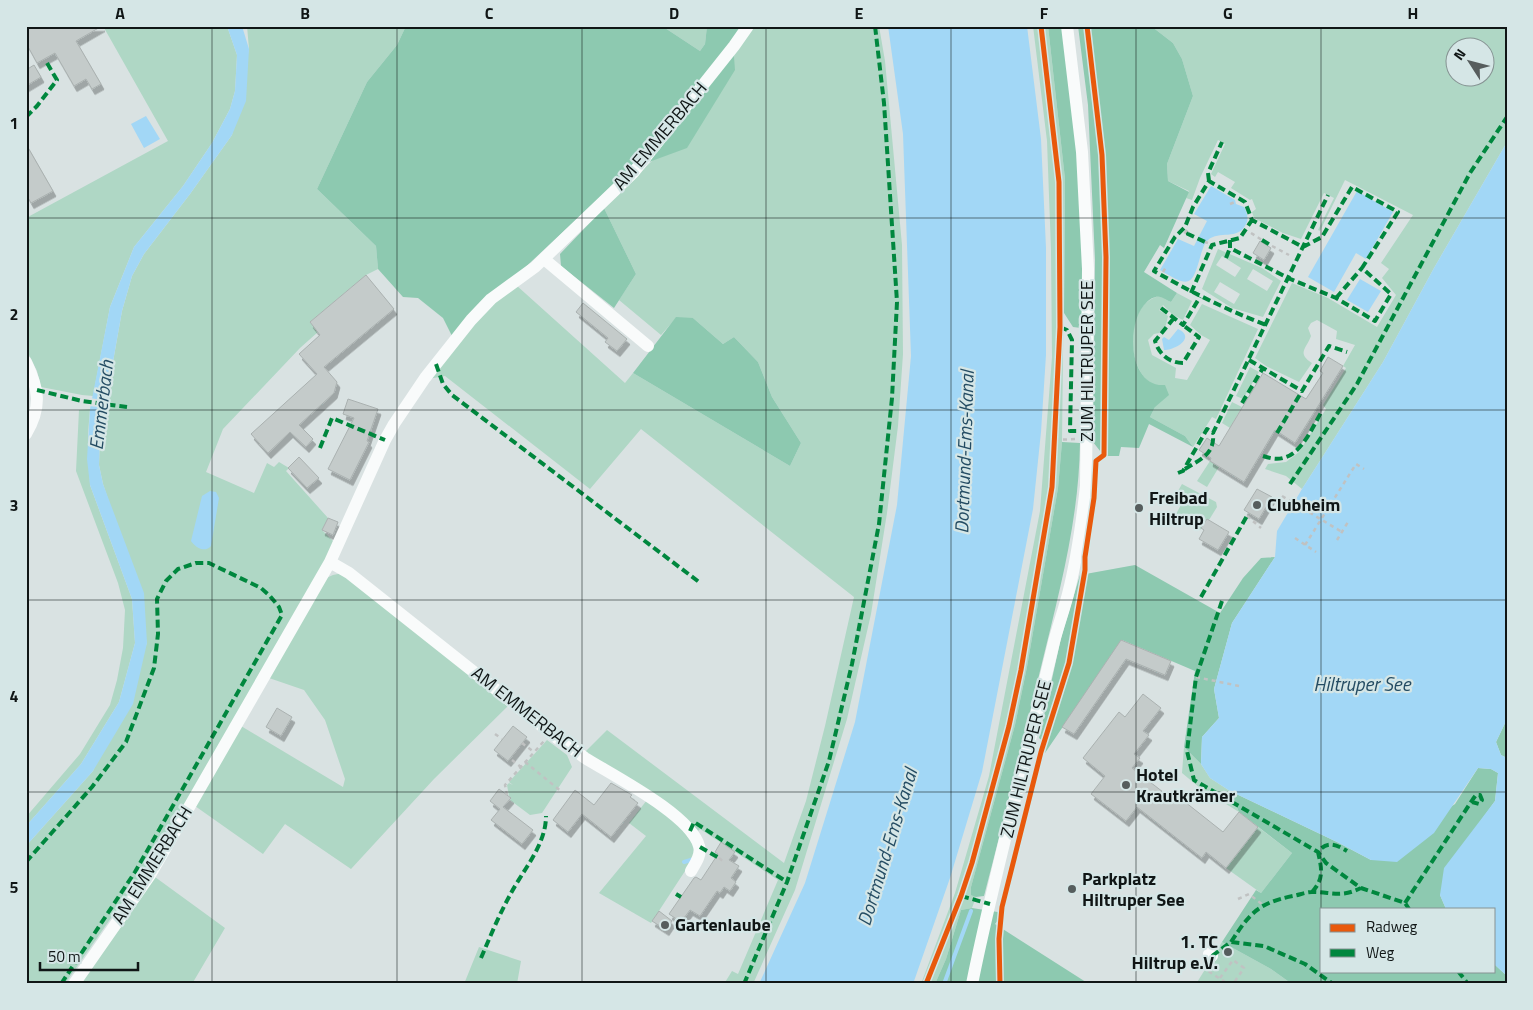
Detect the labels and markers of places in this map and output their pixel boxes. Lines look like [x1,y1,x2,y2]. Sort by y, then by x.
place label: Freibad Hiltrup [1149,484,1208,532]
place label: Clubheim [1267,491,1340,518]
marker: Clubheim [1251,499,1263,511]
marker: Freibad Hiltrup [1133,502,1145,514]
place label: Hotel Krautkrämer [1136,761,1235,809]
marker: Hotel Krautkrämer [1120,779,1132,791]
place label: Parkplatz Hiltruper See [1082,865,1185,913]
marker: Parkplatz Hiltruper See [1066,883,1078,895]
place label: Gartenlaube [675,911,771,938]
marker: Gartenlaube [659,919,671,931]
place label: 1. TC Hiltrup e.V. [1132,928,1218,976]
marker: 1. TC Hiltrup e.V. [1222,946,1234,958]

